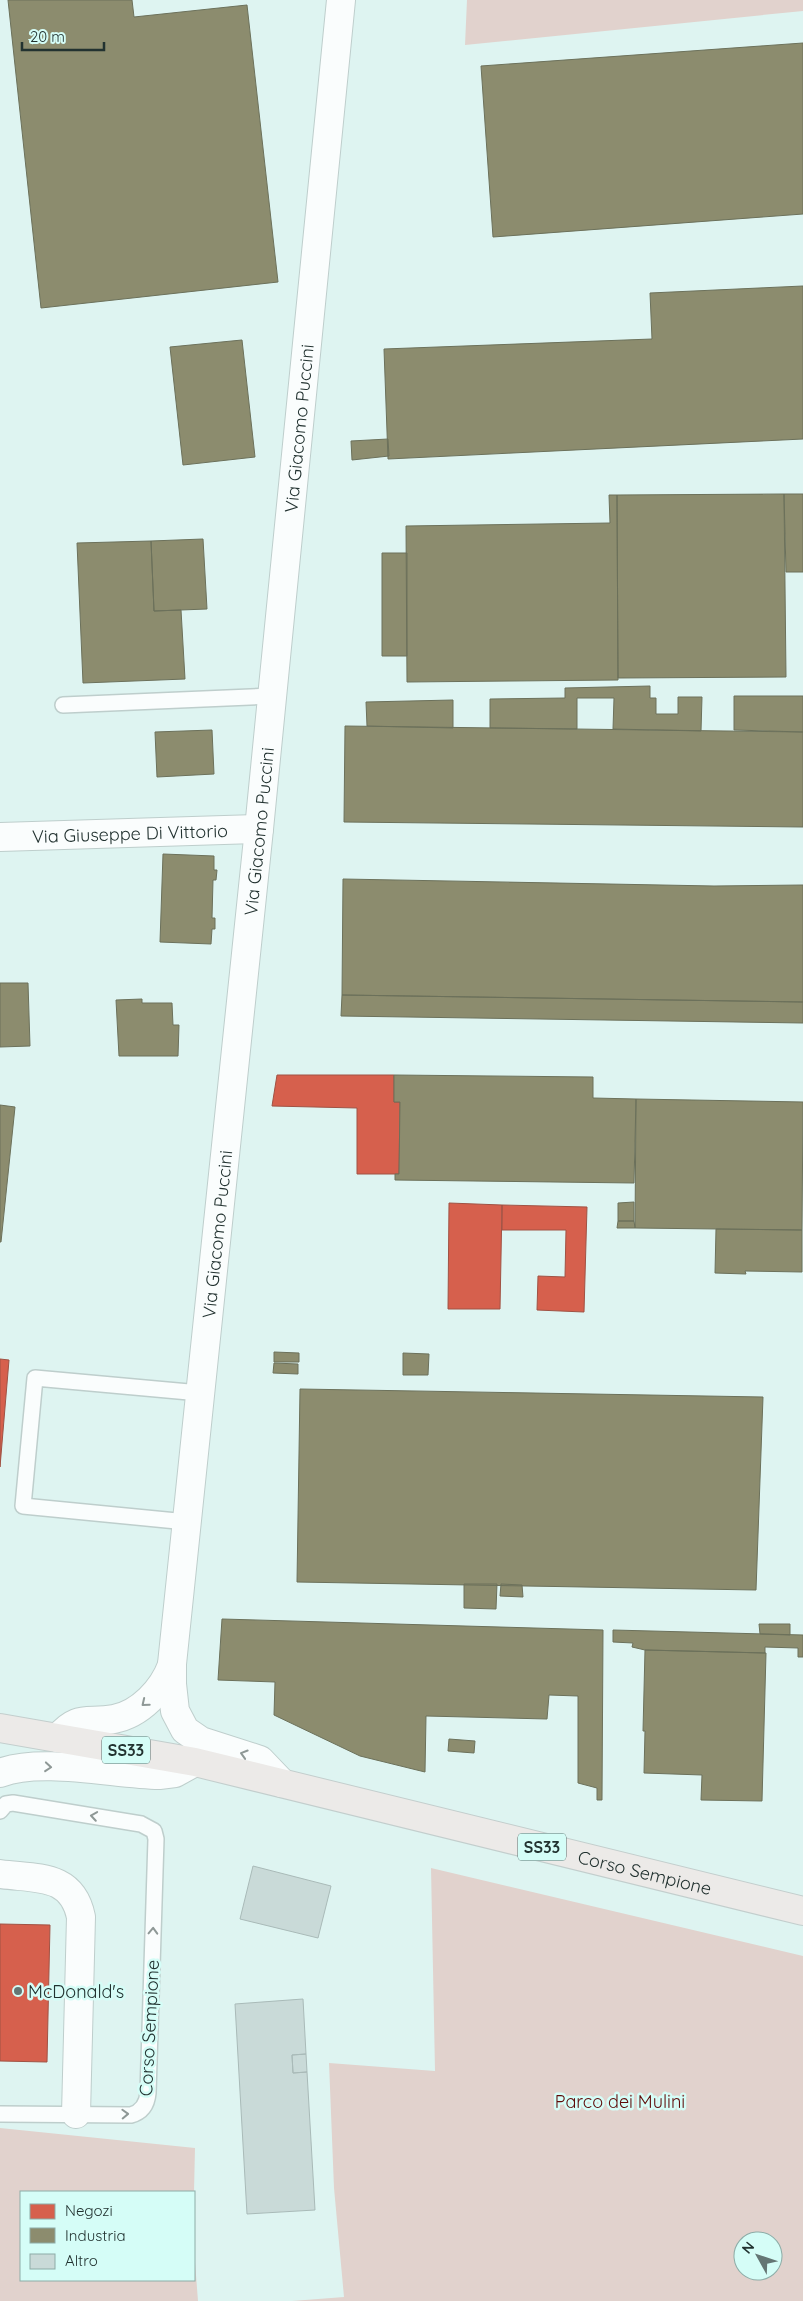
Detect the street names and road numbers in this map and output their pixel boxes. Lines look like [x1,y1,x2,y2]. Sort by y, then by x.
street label: Via Giacomo Puccini [279,343,318,514]
street label: Via Giacomo Puccini [239,746,279,917]
street label: Via Giuseppe Di Vittorio [32,818,228,848]
street label: Via Giacomo Puccini [197,1149,237,1319]
road number: SS33 [102,1736,150,1764]
road number: SS33 [518,1834,566,1860]
street label: Corso Sempione [576,1845,714,1900]
street label: Corso Sempione [134,1959,164,2097]

